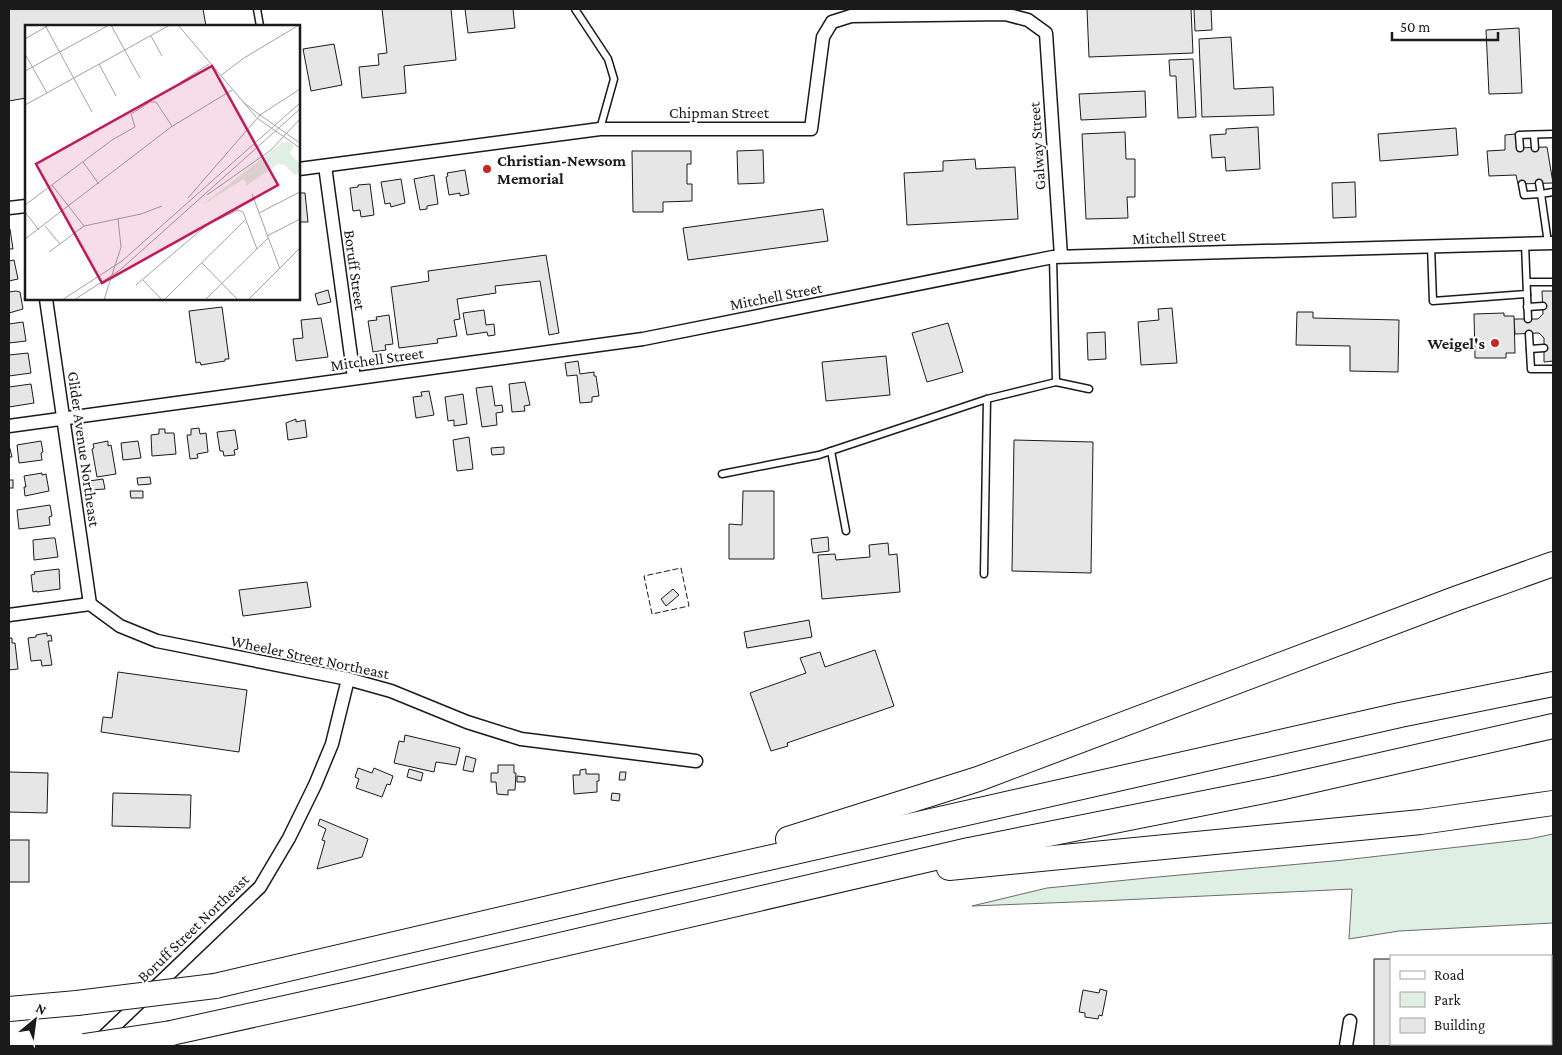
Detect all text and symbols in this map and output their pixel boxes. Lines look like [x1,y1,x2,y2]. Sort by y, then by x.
scale bar [1392,10,1498,42]
text: 50 m [1400,19,1430,35]
inset map [25,25,300,300]
street label: Galway Street [1025,100,1050,191]
street label: Chipman Street [669,104,770,122]
place label: Christian-Newsom Memorial [497,152,626,187]
marker: Christian-Newsom Memorial [481,163,493,175]
street label: Mitchell Street [1132,227,1227,247]
street label: Boruff Street [341,229,369,312]
street label: Mitchell Street [728,279,824,313]
place label: Weigel's [1426,335,1485,352]
marker: Weigel's [1489,337,1501,349]
street label: Mitchell Street [329,344,425,374]
street label: Glider Avenue Northeast [65,370,103,528]
street label: Wheeler Street Northeast [229,632,392,682]
street label: Boruff Street Northeast [134,870,253,985]
legend [1390,955,1552,1045]
text: Road [1434,967,1465,983]
text: Park [1434,992,1461,1008]
north arrow [10,995,60,1045]
text: N [33,999,50,1018]
text: Building [1434,1017,1485,1034]

